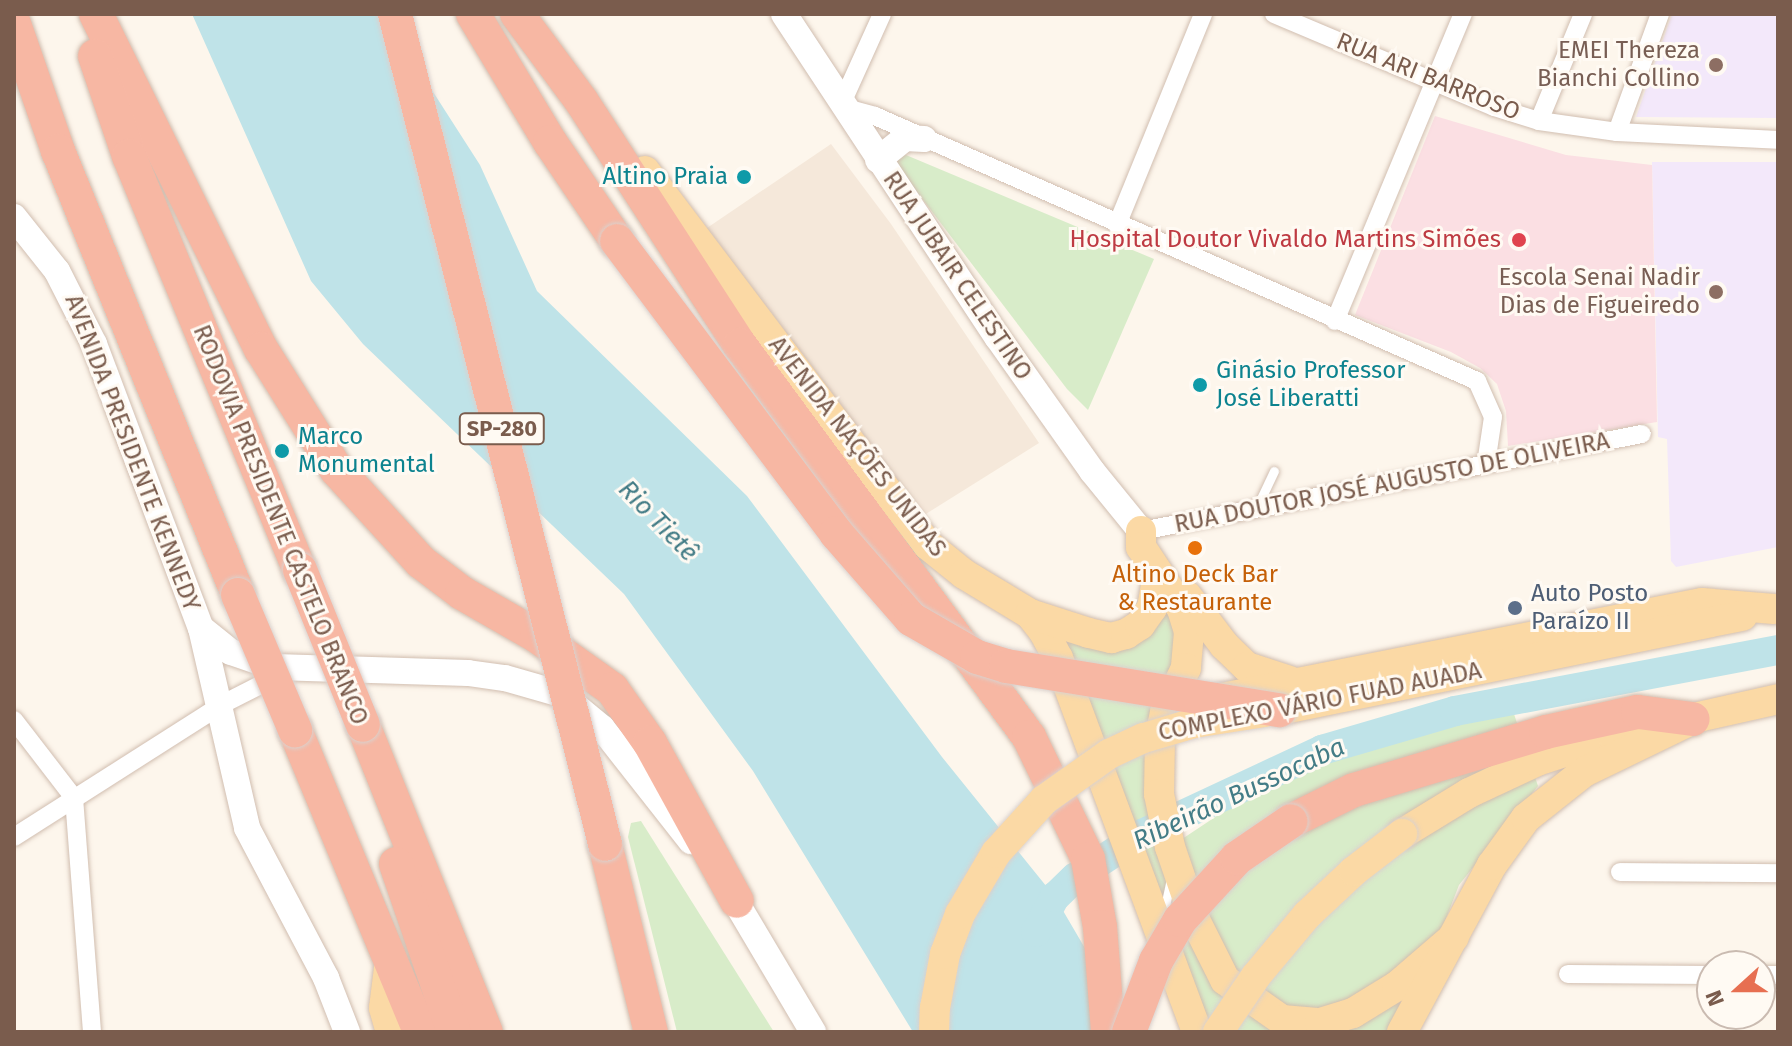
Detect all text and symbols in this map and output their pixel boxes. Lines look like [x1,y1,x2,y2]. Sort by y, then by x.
street label: RUA ARI BARROSO [1332,27,1524,127]
place label: EMEI Thereza Bianchi Collino [1537,37,1700,93]
marker: EMEI Thereza Bianchi Collino [1707,56,1725,74]
place label: Altino Praia [603,163,728,191]
street label: RUA JUBAIR CELESTINO [876,166,1038,386]
marker: Altino Praia [735,168,753,186]
place label: Hospital Doutor Vivaldo Martins Simões [1070,226,1501,254]
marker: Hospital Doutor Vivaldo Martins Simões [1508,229,1530,251]
place label: Escola Senai Nadir Dias de Figueiredo [1498,264,1700,320]
marker: Escola Senai Nadir Dias de Figueiredo [1707,283,1725,301]
street label: AVENIDA PRESIDENTE KENNEDY [58,291,206,615]
street label: RODOVIA PRESIDENTE CASTELO BRANCO [186,321,374,729]
street label: AVENIDA NAÇÕES UNIDAS [762,331,952,563]
place label: Ginásio Professor José Liberatti [1216,357,1406,413]
marker: Ginásio Professor José Liberatti [1191,376,1209,394]
road number: SP-280 [458,411,546,447]
place label: Marco Monumental [298,423,435,479]
street label: RUA DOUTOR JOSÉ AUGUSTO DE OLIVEIRA [1172,427,1612,539]
marker: Marco Monumental [273,442,291,460]
water label: Rio Tietê [612,474,704,568]
marker: Altino Deck Bar & Restaurante [1186,539,1204,557]
place label: Altino Deck Bar & Restaurante [1112,561,1278,617]
place label: Auto Posto Paraízo II [1531,580,1648,636]
marker: Auto Posto Paraízo II [1506,599,1524,617]
street label: COMPLEXO VÁRIO FUAD AUADA [1156,657,1484,747]
water label: Ribeirão Bussocaba [1128,731,1350,857]
north arrow [1696,950,1776,1030]
text: N [1700,986,1730,1010]

